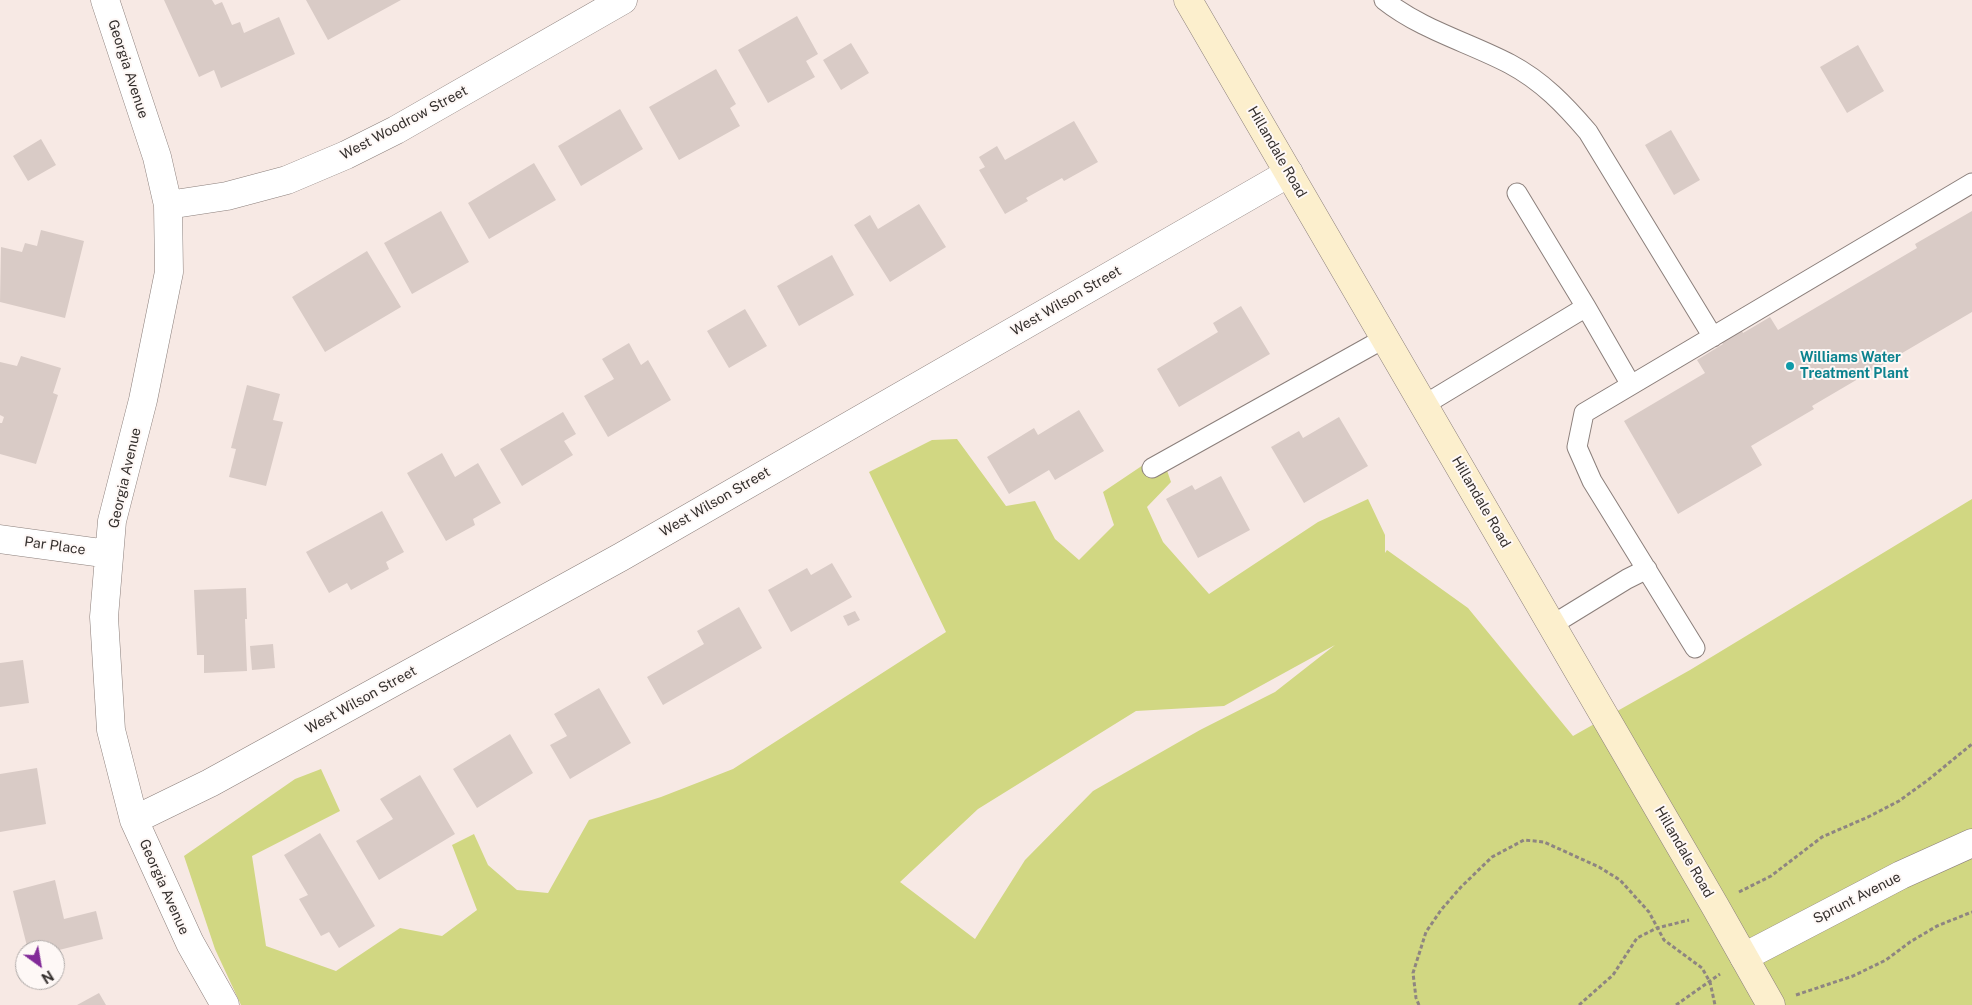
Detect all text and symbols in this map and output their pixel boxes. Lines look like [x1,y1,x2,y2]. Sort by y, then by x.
street label: Georgia Avenue [104,18,152,120]
street label: West Woodrow Street [337,82,471,164]
street label: Hillandale Road [1244,103,1310,201]
street label: West Wilson Street [1008,263,1124,339]
place label: Williams Water Treatment Plant [1800,350,1909,382]
marker: Williams Water Treatment Plant [1784,360,1796,372]
street label: Georgia Avenue [105,426,145,530]
street label: Hillandale Road [1448,453,1514,551]
street label: West Wilson Street [657,464,773,540]
street label: Par Place [23,533,87,559]
street label: West Wilson Street [302,662,420,738]
street label: Hillandale Road [1651,803,1717,901]
street label: Georgia Avenue [135,837,193,937]
street label: Sprunt Avenue [1810,869,1904,927]
north arrow [15,940,65,990]
text: N [39,967,56,987]

